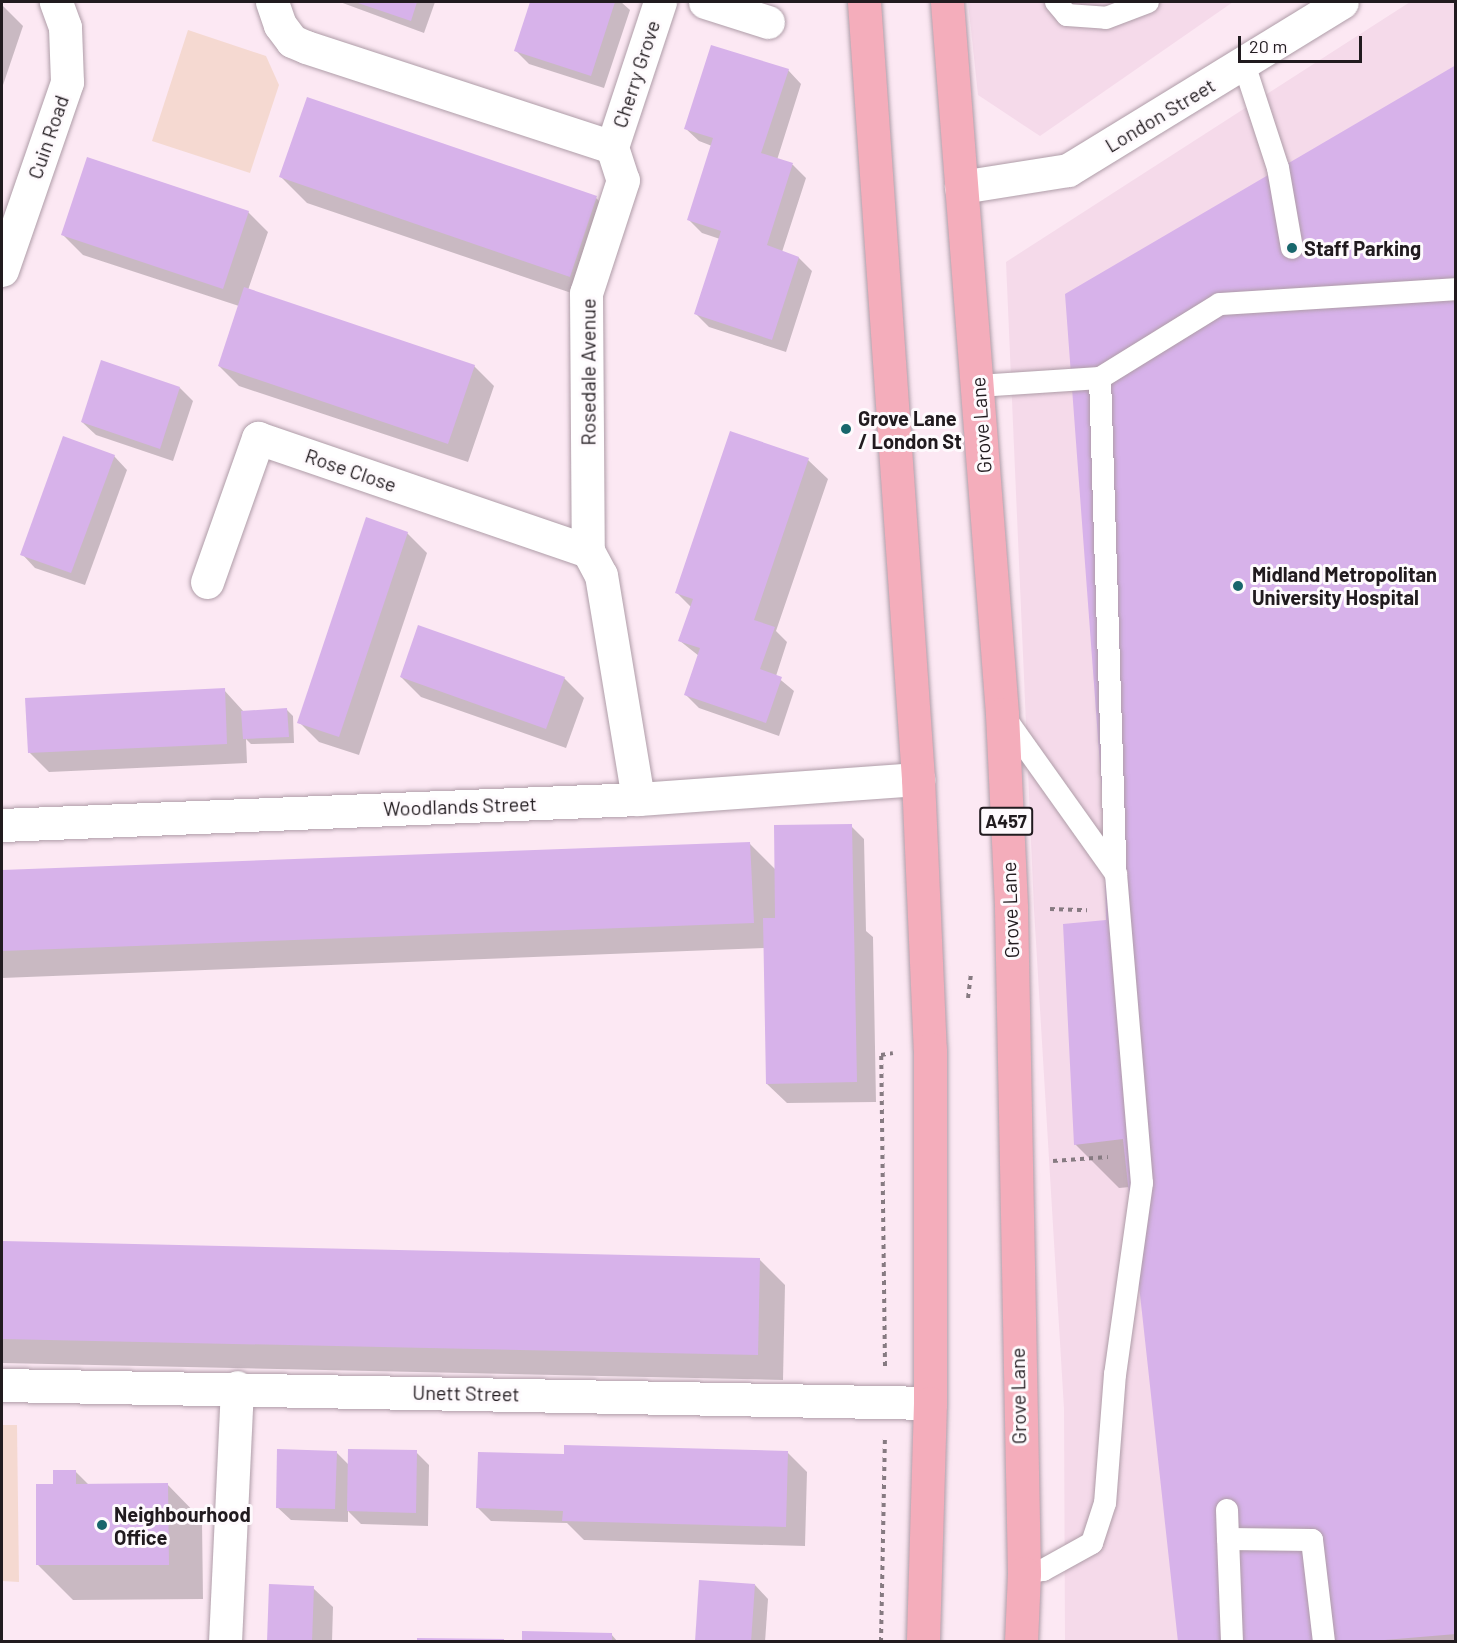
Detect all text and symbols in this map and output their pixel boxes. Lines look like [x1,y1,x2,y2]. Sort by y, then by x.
street label: Cherry Grove [607,17,665,131]
scale bar [1241,24,1366,62]
text: 20 m [1249,35,1287,57]
street label: London Street [1101,73,1219,157]
street label: Cuin Road [22,92,74,182]
place label: Staff Parking [1304,236,1421,260]
marker: Staff Parking [1285,241,1299,255]
street label: Rosedale Avenue [576,298,600,446]
street label: Grove Lane [966,376,996,474]
place label: Grove Lane / London St [858,406,962,453]
marker: Grove Lane / London St [839,422,853,436]
street label: Rose Close [302,443,400,497]
place label: Midland Metropolitan University Hospital [1252,562,1437,609]
marker: Midland Metropolitan University Hospital [1229,577,1247,595]
street label: Woodlands Street [383,791,537,821]
road number: A457 [979,806,1033,836]
street label: Grove Lane [996,861,1024,959]
street label: Grove Lane [1005,1347,1031,1445]
street label: Unett Street [412,1380,520,1406]
place label: Neighbourhood Office [114,1502,251,1549]
marker: Neighbourhood Office [95,1518,109,1532]

